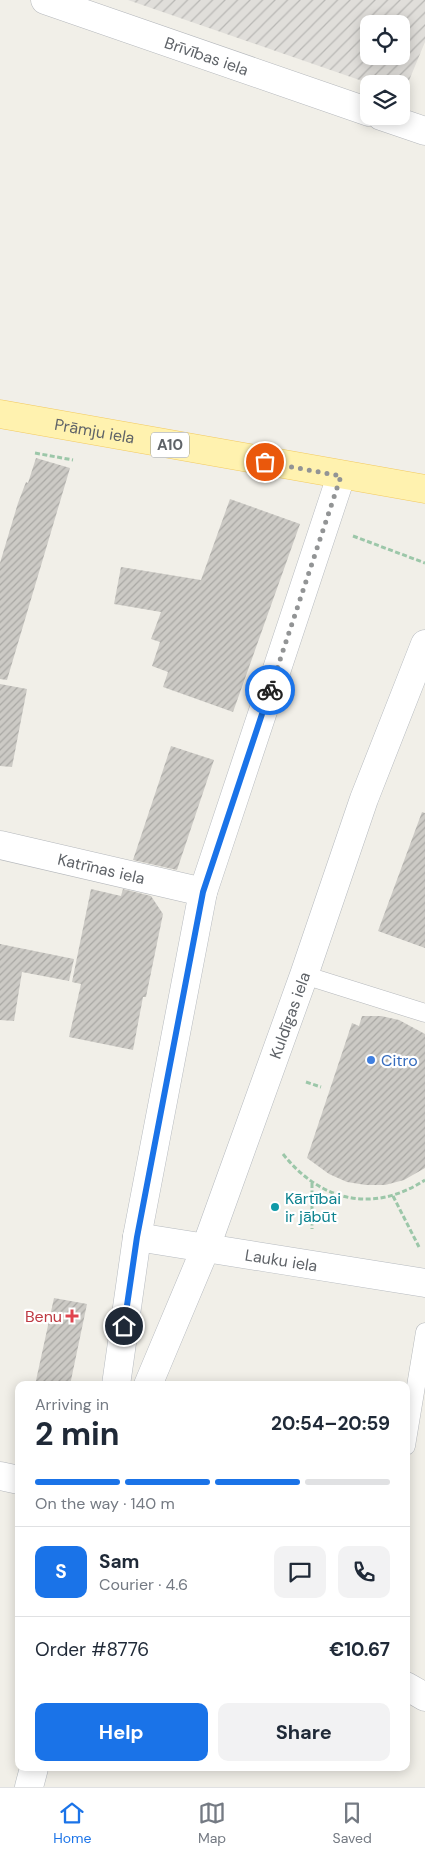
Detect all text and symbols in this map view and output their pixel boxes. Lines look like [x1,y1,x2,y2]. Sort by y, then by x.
map controls [360,15,410,125]
button: locate [360,15,410,65]
street label: Brīvības iela [162,32,251,81]
button: layers [360,75,410,125]
street label: Prāmju iela [53,414,136,449]
road number: A10 [151,432,189,458]
pin [244,441,286,483]
icon: bag [251,448,279,476]
courier [245,665,295,715]
icon: bike [256,676,284,704]
street label: Katrīnas iela [56,849,147,889]
street label: Kuldīgas iela [265,969,315,1062]
place label: Citro [381,1050,418,1071]
marker: Citro [365,1054,377,1066]
place label: Kārtībai ir jābūt [285,1188,341,1227]
marker: Kārtībai ir jābūt [269,1201,281,1213]
street label: Lauku iela [243,1244,319,1277]
pin [103,1305,145,1347]
place label: Benu [25,1306,62,1327]
marker: Benu [66,1310,78,1322]
icon: home [110,1312,138,1340]
text: Arriving in [35,1394,109,1415]
text: 20:54–20:59 [271,1411,390,1436]
text: 2 min [35,1413,120,1455]
text: On the way · 140 m [35,1493,175,1514]
button: chat [274,1546,326,1598]
button: phone [338,1546,390,1598]
text: Sam [99,1549,140,1574]
text: S [55,1559,67,1584]
text: Courier · 4.6 [99,1574,188,1595]
text: Order #8776 [35,1637,149,1662]
text: €10.67 [329,1637,390,1662]
button: Help [35,1703,208,1761]
button: Share [218,1703,390,1761]
tab: Home [53,1799,91,1847]
tab: Map [198,1799,226,1847]
tab: Saved [333,1799,372,1847]

